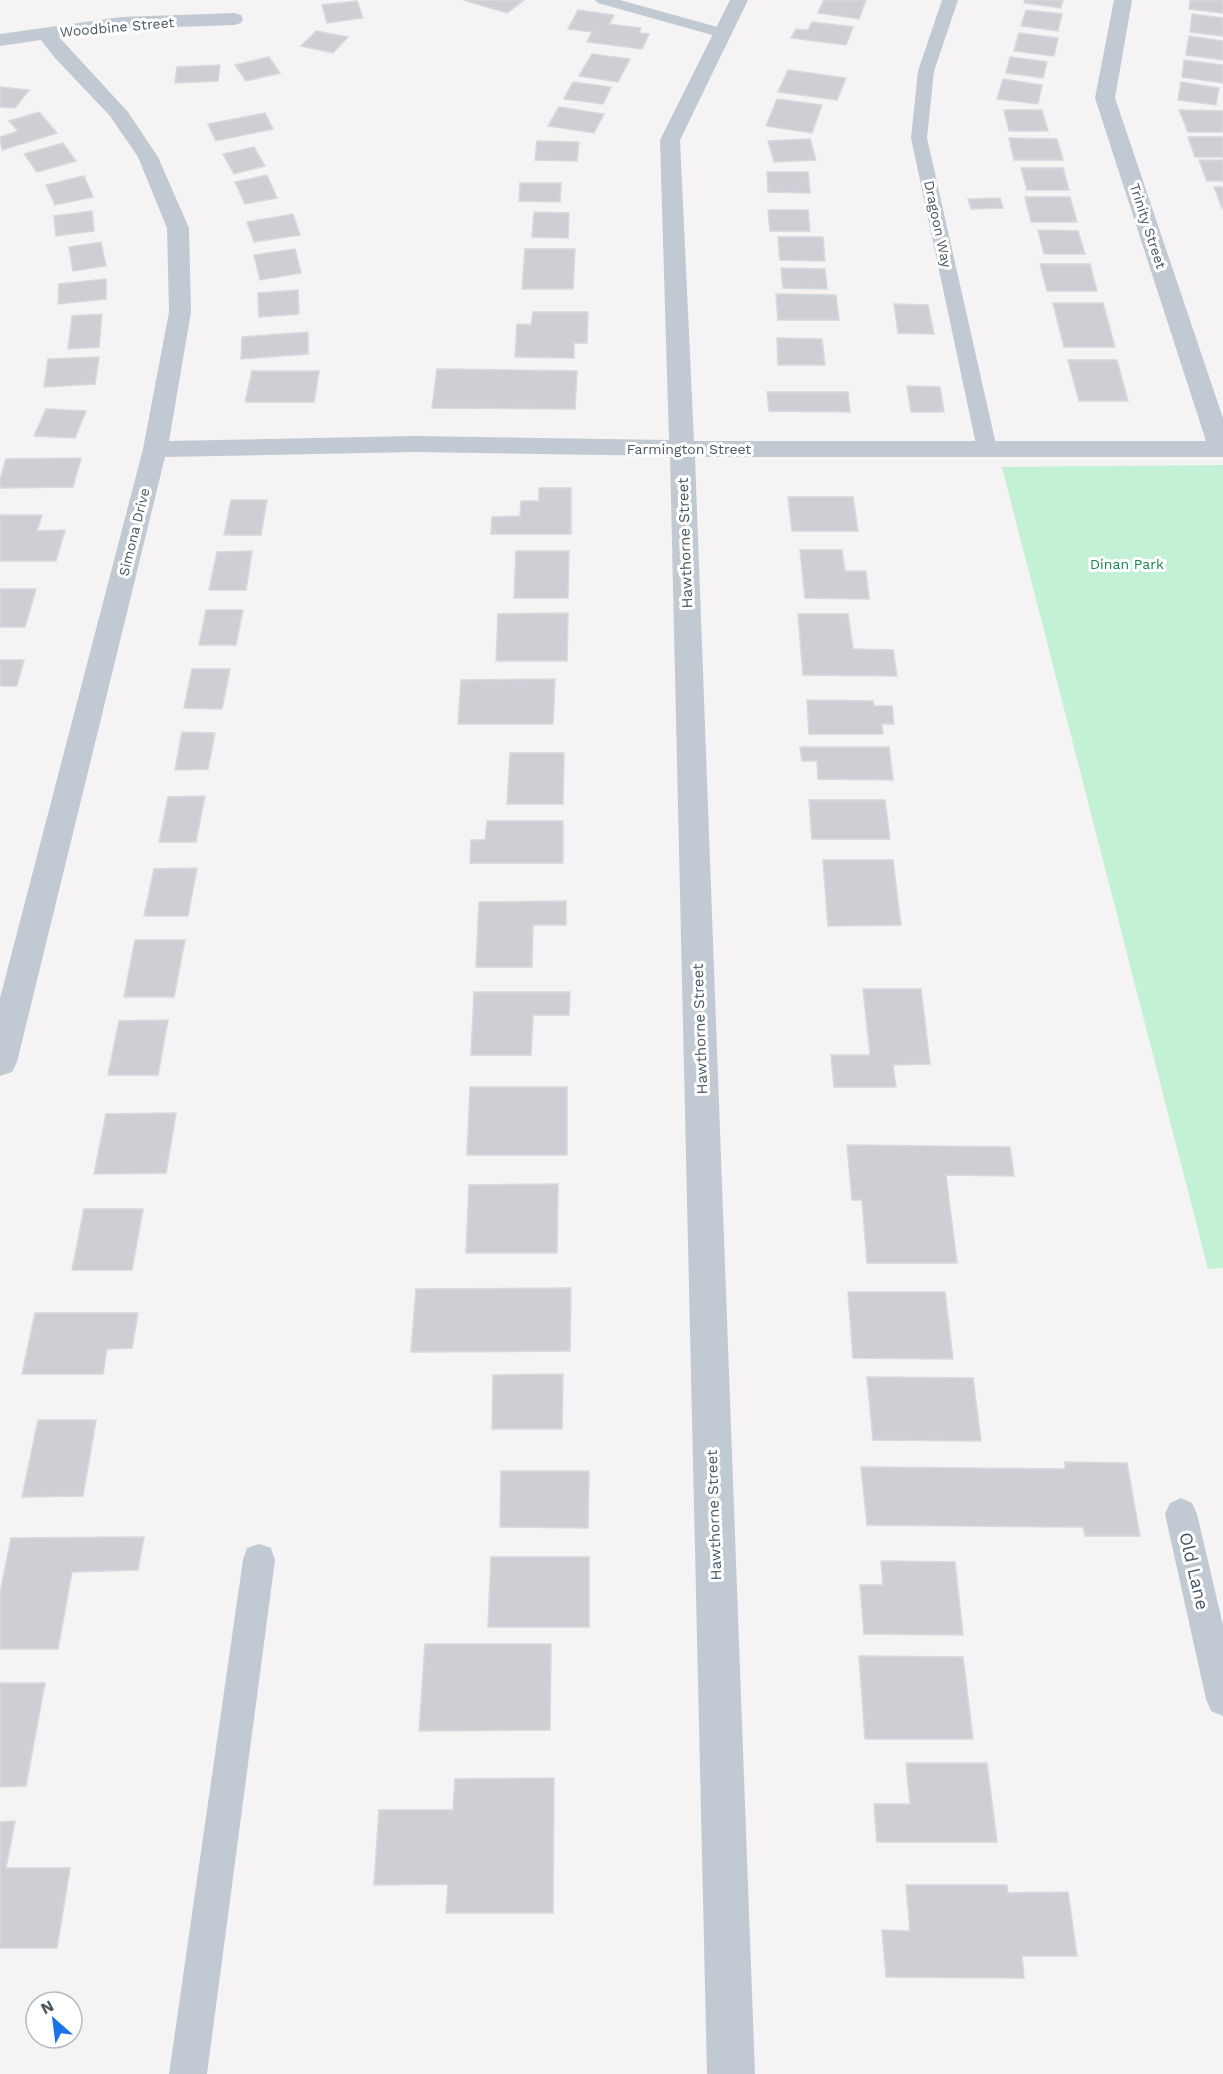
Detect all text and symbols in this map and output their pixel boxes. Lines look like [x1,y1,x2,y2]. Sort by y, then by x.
street label: Woodbine Street [59,14,175,40]
street label: Dragoon Way [921,179,955,270]
street label: Trinity Street [1127,181,1169,271]
street label: Farmington Street [627,441,751,457]
street label: Hawthorne Street [674,477,696,609]
street label: Simona Drive [115,486,153,578]
park label: Dinan Park [1090,556,1164,572]
street label: Hawthorne Street [689,963,711,1095]
street label: Hawthorne Street [703,1449,725,1581]
street label: Old Lane [1175,1530,1214,1612]
north arrow [24,1990,84,2050]
text: N [37,1996,57,2018]

